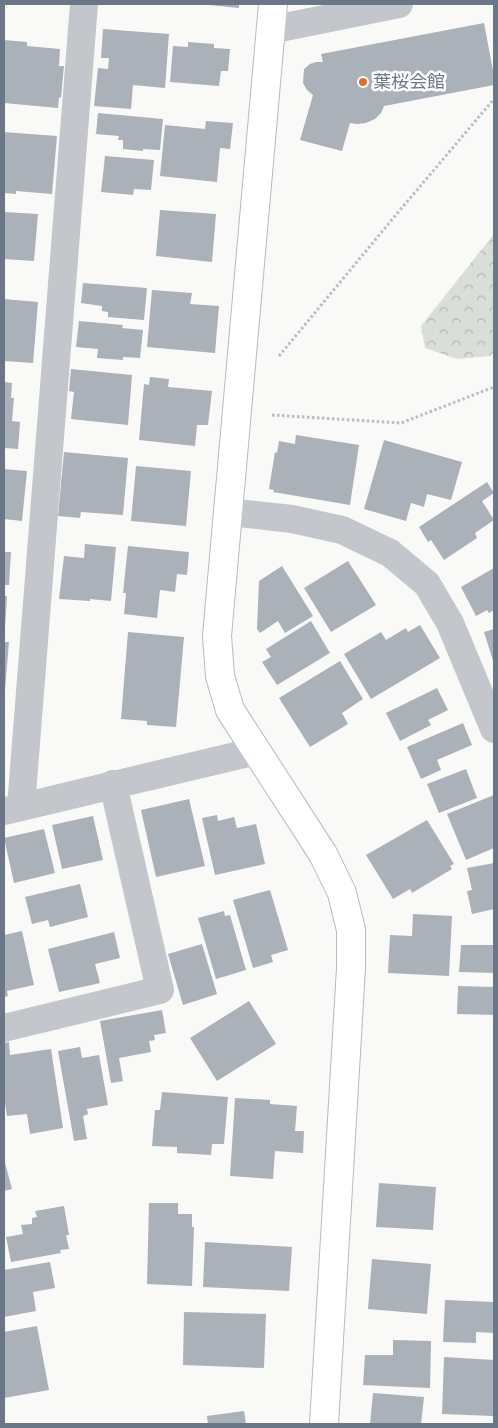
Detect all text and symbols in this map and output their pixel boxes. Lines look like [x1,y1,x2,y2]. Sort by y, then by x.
place label: 葉桜会館 [373,70,445,93]
marker: 葉桜会館 [357,76,369,88]

